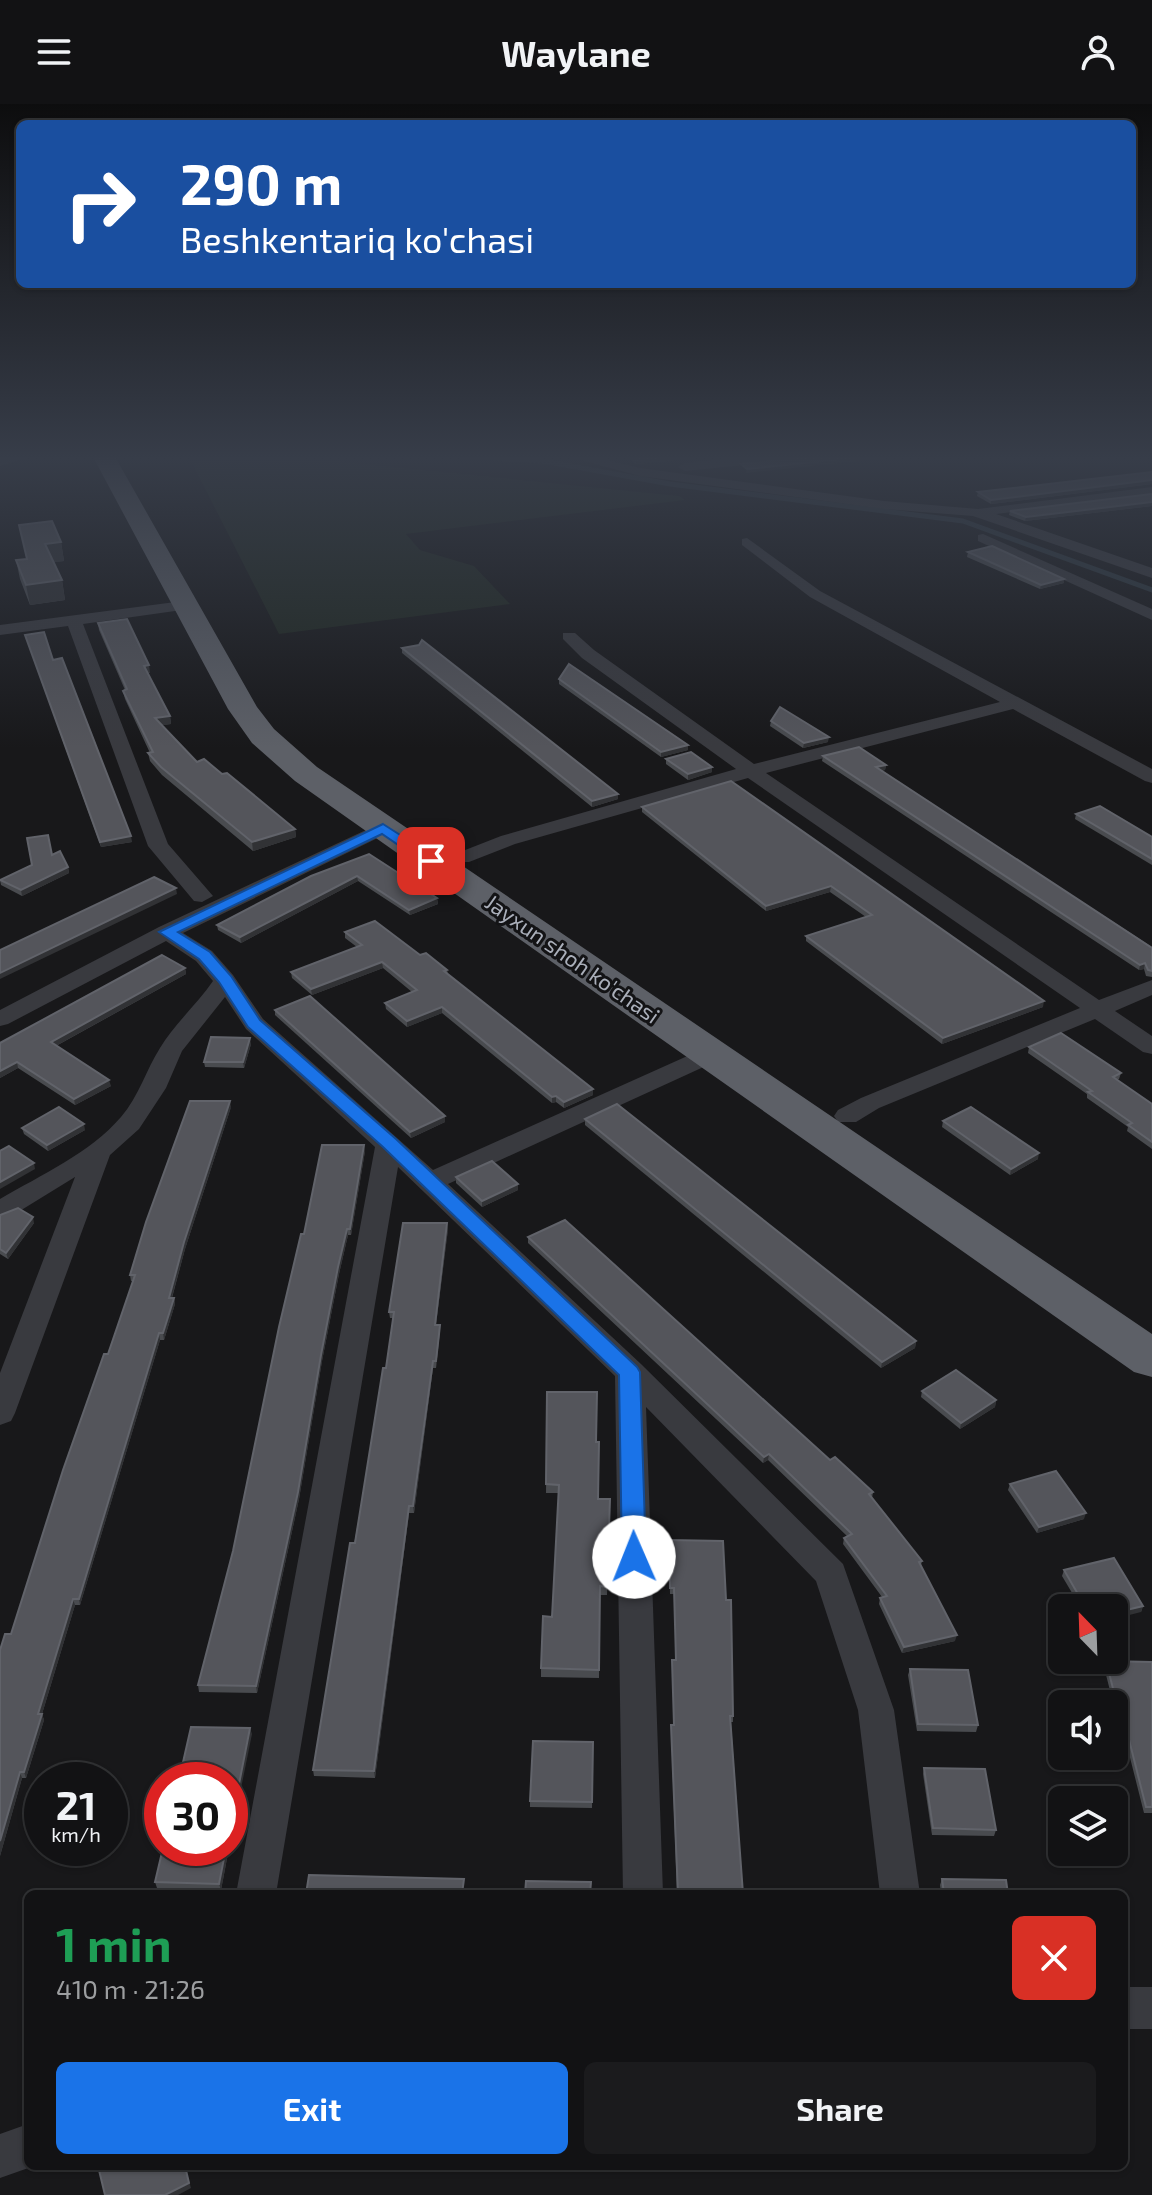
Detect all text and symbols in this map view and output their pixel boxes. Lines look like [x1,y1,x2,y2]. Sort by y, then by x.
icon: menu [32,30,76,74]
icon: person [1076,30,1120,74]
text: Waylane [501,31,651,74]
text: 290 m [180,149,342,216]
icon: right [48,152,152,256]
text: Beshkentariq ko'chasi [180,217,534,260]
pin [397,827,465,895]
icon: arrive [409,839,453,883]
street label: Jayxun shoh ko'chasi [481,888,665,1028]
position arrow [592,1515,676,1599]
north arrow [1048,1594,1128,1674]
map controls [1048,1594,1128,1866]
button: sound [1048,1690,1128,1770]
speed limit sign: 30 [144,1762,248,1866]
text: 21 [56,1780,96,1828]
button: layers [1048,1786,1128,1866]
text: km/h [51,1822,101,1846]
text: 1 min [56,1914,172,1972]
button: close [1012,1916,1096,2000]
text: 410 m · 21:26 [56,1973,205,2004]
button: Exit [56,2062,568,2154]
button: Share [584,2062,1096,2154]

